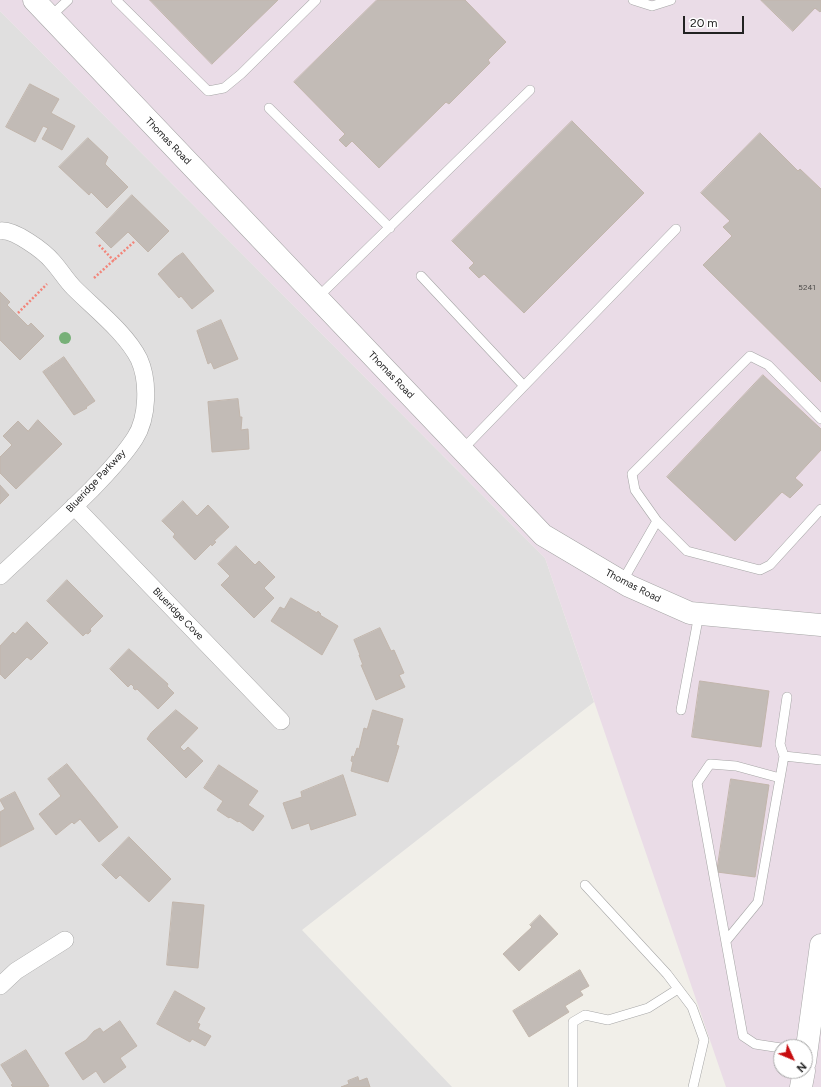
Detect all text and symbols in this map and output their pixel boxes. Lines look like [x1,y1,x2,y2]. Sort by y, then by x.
scale bar [685,8,746,34]
text: 20 m [690,16,718,30]
street label: Thomas Road [143,115,193,167]
house number: 5241 [798,283,816,293]
street label: Thomas Road [366,349,416,401]
street label: Blueridge Parkway [64,447,128,515]
street label: Thomas Road [603,567,663,605]
street label: Blueridge Cove [150,585,206,643]
north arrow [773,1039,813,1079]
text: N [794,1059,809,1075]

